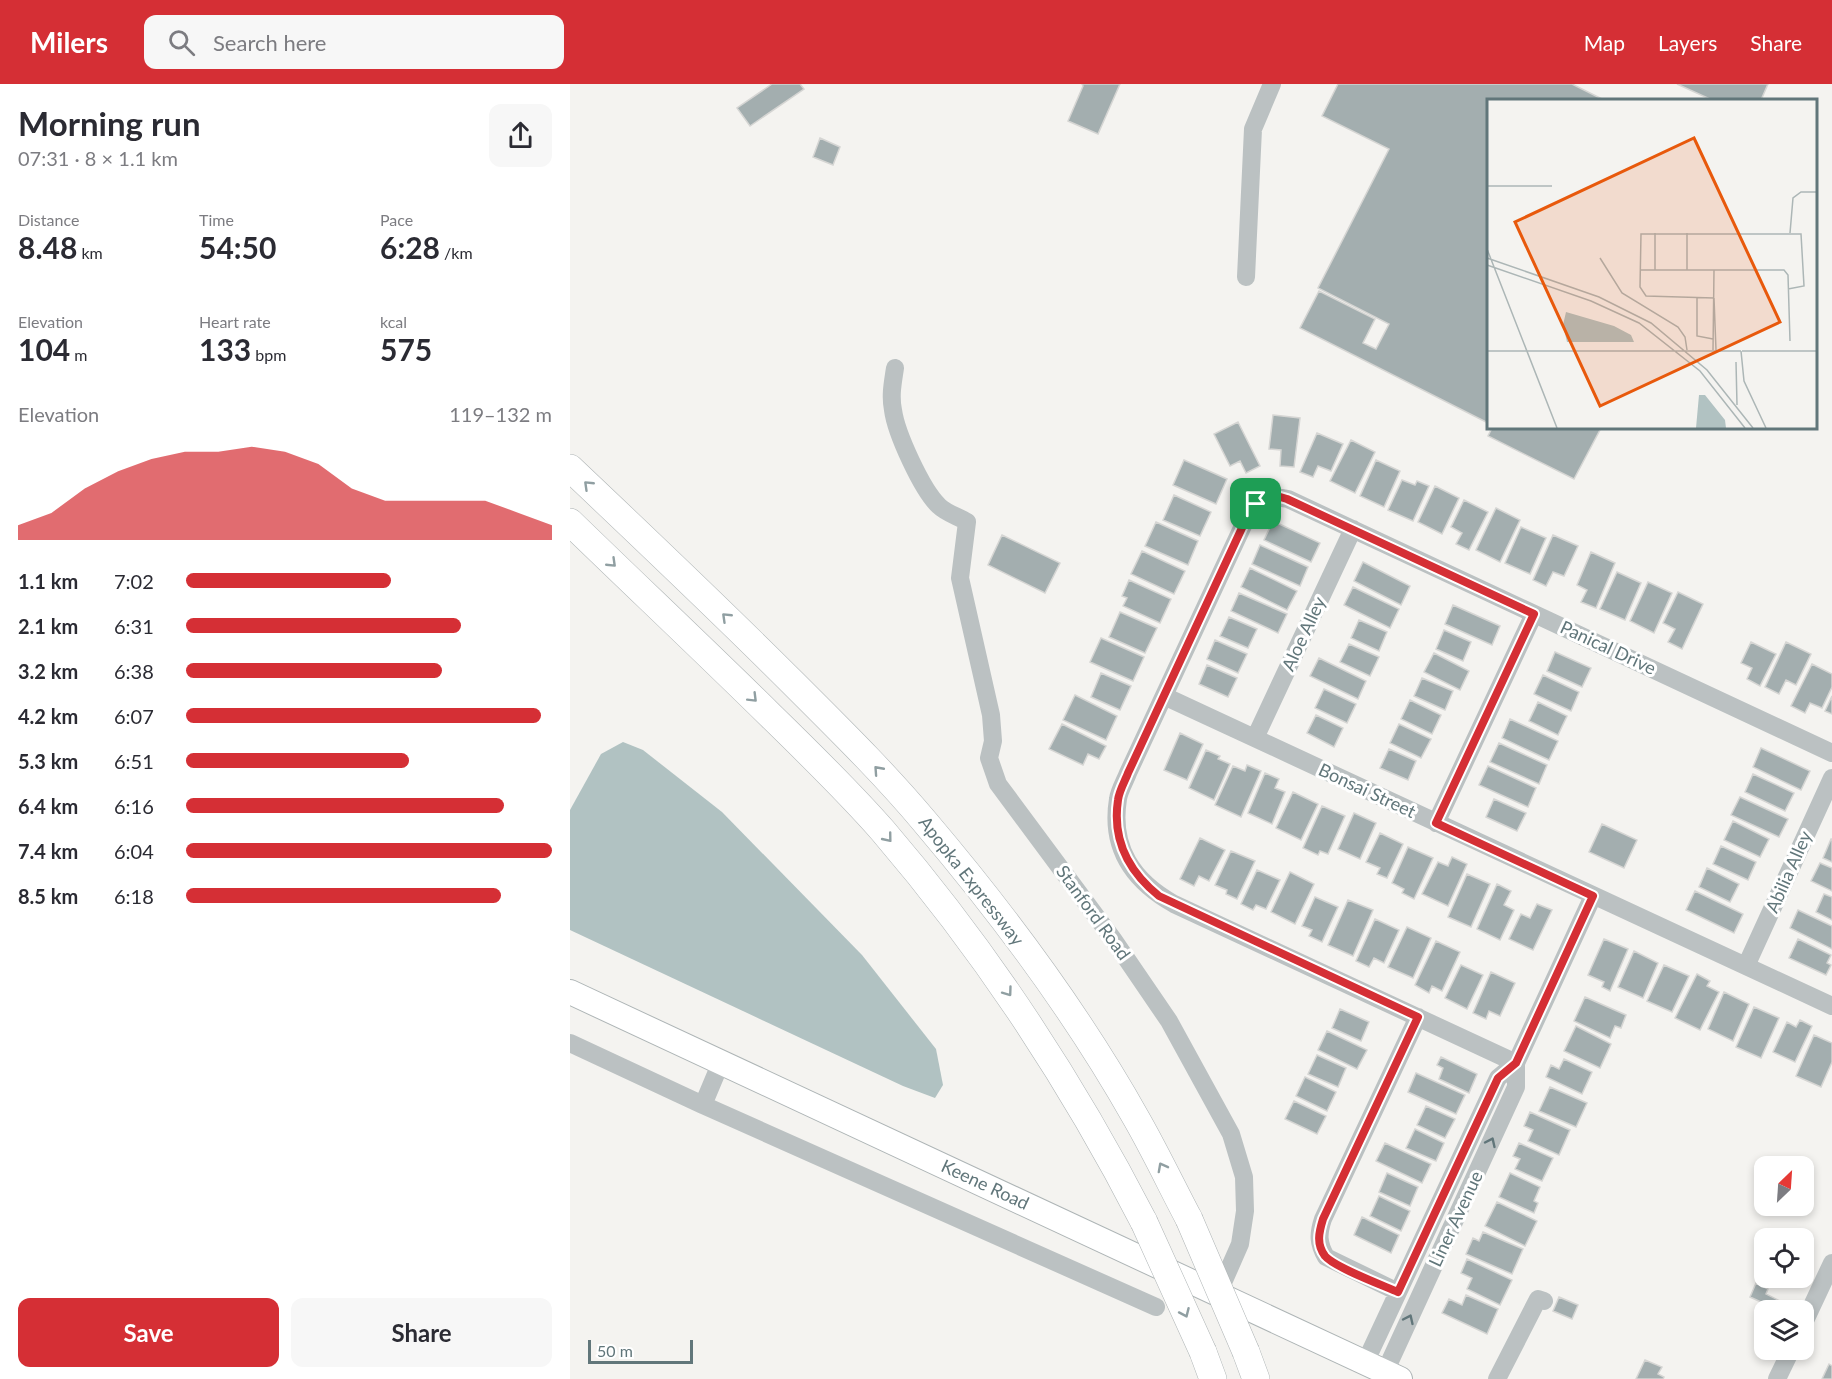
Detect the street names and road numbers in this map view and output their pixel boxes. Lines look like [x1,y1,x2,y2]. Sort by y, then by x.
street label: Aloe Alley [1276,592,1330,674]
street label: Panical Drive [1557,615,1660,679]
street label: Bonsai Street [1315,758,1420,822]
street label: Apopka Expressway [914,811,1030,950]
street label: Abilia Alley [1760,827,1816,916]
street label: Stanford Road [1052,861,1136,964]
street label: Keene Road [938,1154,1033,1214]
street label: Liner Avenue [1423,1167,1487,1270]

